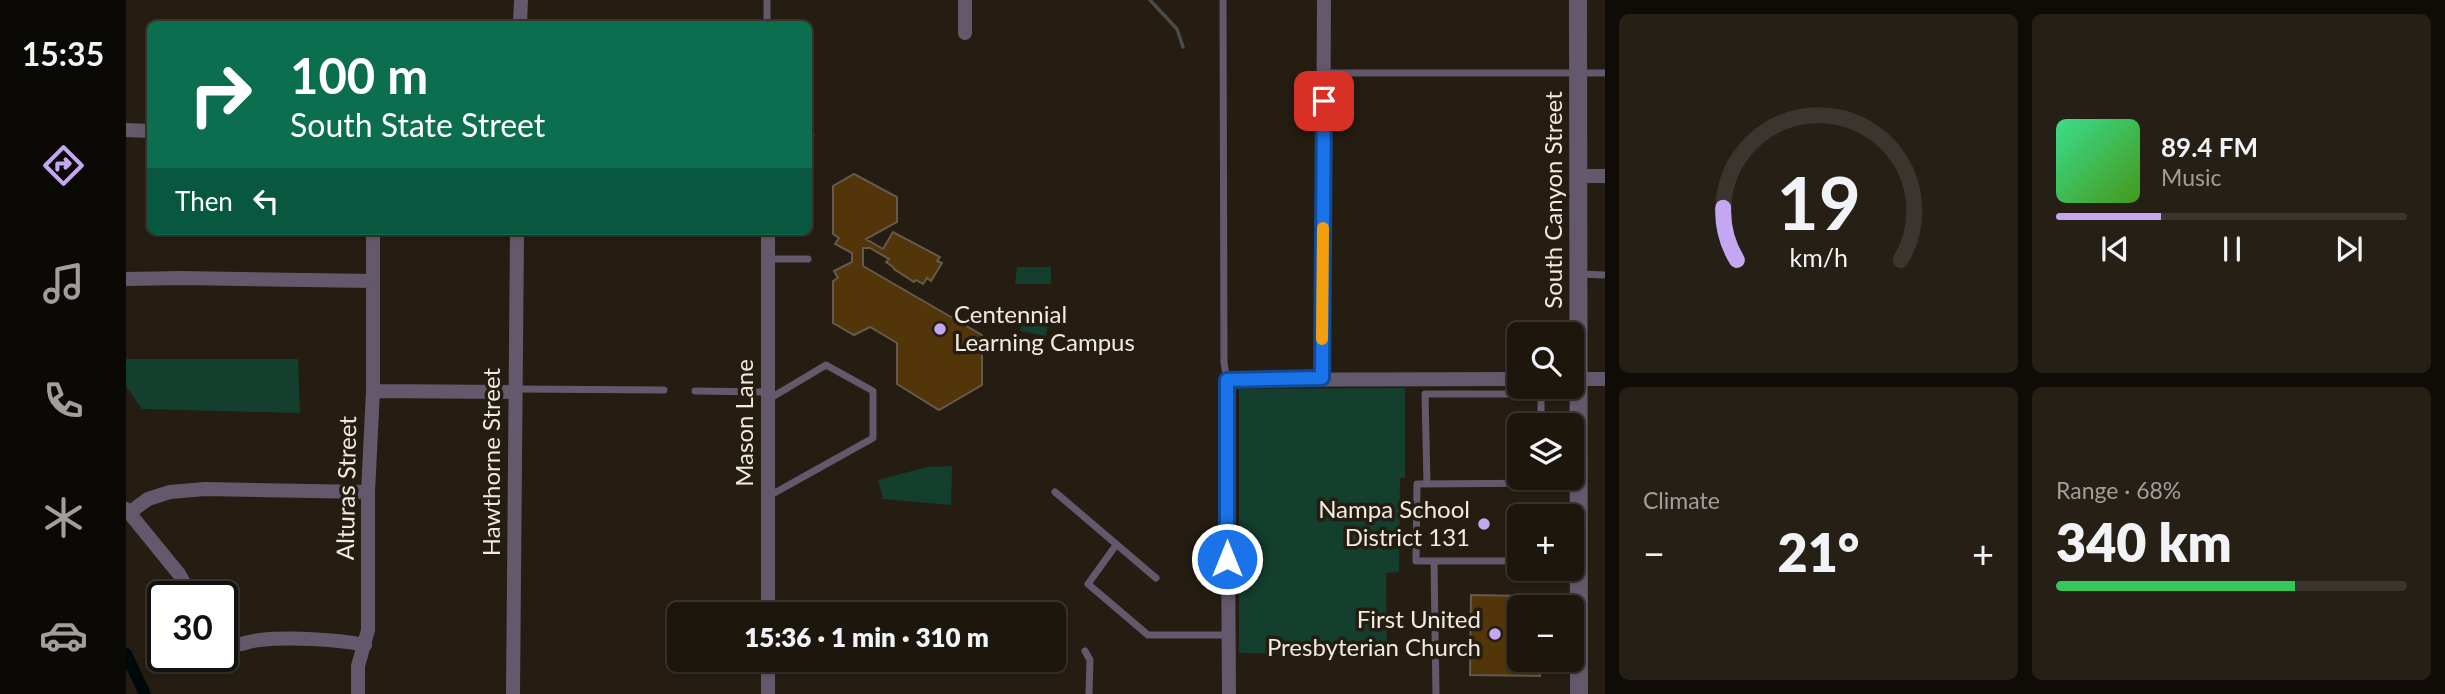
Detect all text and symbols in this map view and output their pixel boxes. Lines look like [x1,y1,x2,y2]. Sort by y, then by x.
text: 15:35 [22,34,104,73]
text: 100 m [290,46,428,104]
icon: right [175,49,266,140]
pin [1294,71,1354,131]
icon: arrive [1305,82,1343,120]
street label: South Canyon Street [1538,91,1567,309]
text: South State Street [290,105,545,144]
text: 89.4 FM [2161,131,2258,163]
icon: directions [39,141,88,190]
text: 19 [1776,158,1861,246]
text: Music [2161,163,2221,191]
icon: left [247,182,285,220]
text: Then [175,185,233,217]
icon: previous [2096,230,2134,268]
icon: pause [2213,230,2251,268]
icon: next [2330,230,2368,268]
text: km/h [1789,242,1848,272]
icon: music [39,259,88,308]
place label: Centennial Learning Campus [954,299,1135,356]
marker: Centennial Learning Campus [932,321,948,337]
map controls [1507,322,1584,672]
button: search [1507,322,1584,399]
street label: Mason Lane [729,359,758,487]
street label: Hawthorne Street [476,367,505,556]
icon: phone [39,376,88,425]
button: layers [1507,413,1584,490]
street label: Alturas Street [330,415,361,560]
text: Range · 68% [2056,476,2181,504]
text: Climate [1643,486,1720,514]
icon: climate [39,493,88,542]
place label: Nampa School District 131 [1318,494,1470,551]
button: + [1507,504,1584,581]
text: 340 km [2056,511,2232,573]
marker: Nampa School District 131 [1476,516,1492,532]
text: 21° [1778,521,1859,583]
position arrow [1190,522,1264,596]
text: − [1643,530,1665,576]
text: + [1972,530,1994,576]
speed limit sign: 30 [147,581,238,672]
button: − [1507,595,1584,672]
place label: First United Presbyterian Church [1267,604,1481,661]
icon: car [39,611,88,660]
text: 15:36 · 1 min · 310 m [744,621,989,653]
marker: First United Presbyterian Church [1487,626,1503,642]

